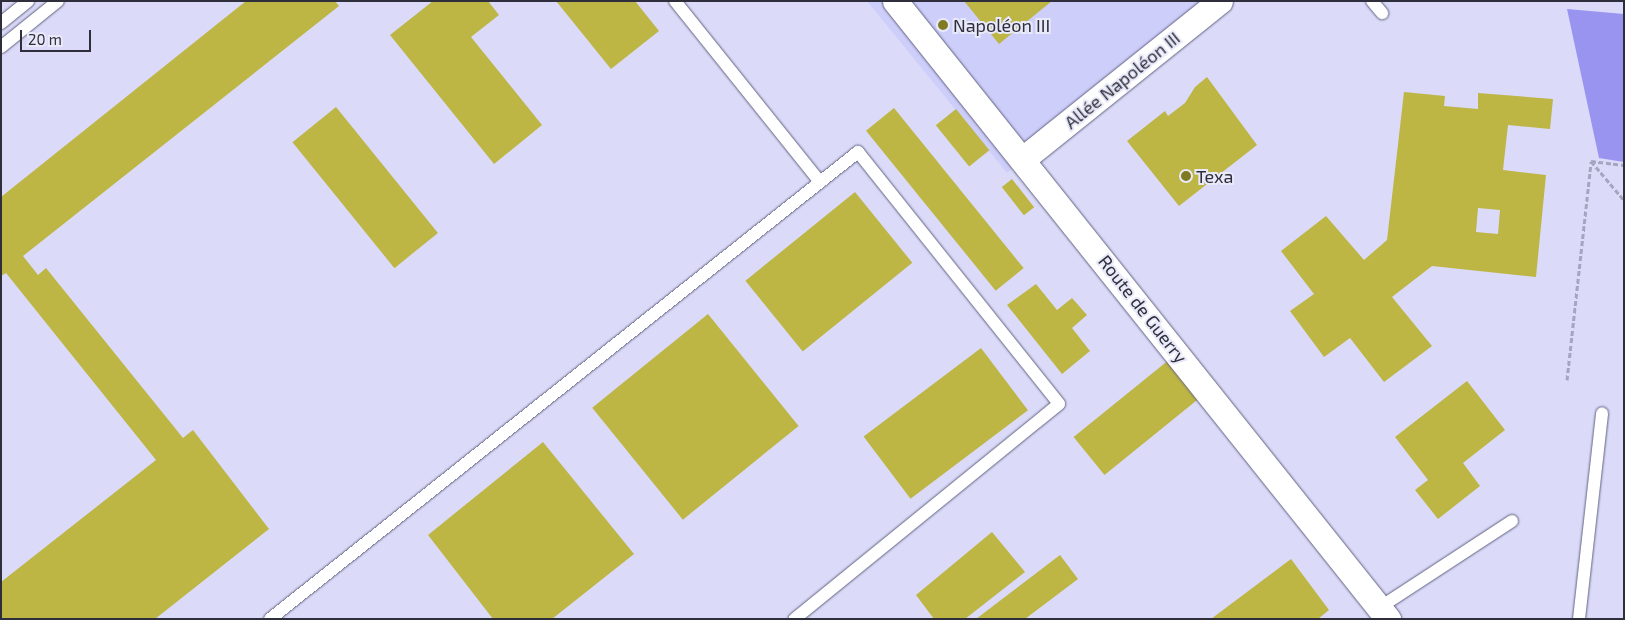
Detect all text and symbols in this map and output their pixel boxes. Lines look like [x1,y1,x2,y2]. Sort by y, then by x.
place label: Napoléon III [953,14,1050,36]
marker: Napoléon III [937,19,949,31]
scale bar [22,20,94,52]
street label: Allée Napoléon III [1060,27,1184,133]
text: 20 m [28,30,62,48]
place label: Texa [1196,165,1233,187]
marker: Texa [1180,170,1192,182]
street label: Route de Guerry [1094,251,1192,367]

